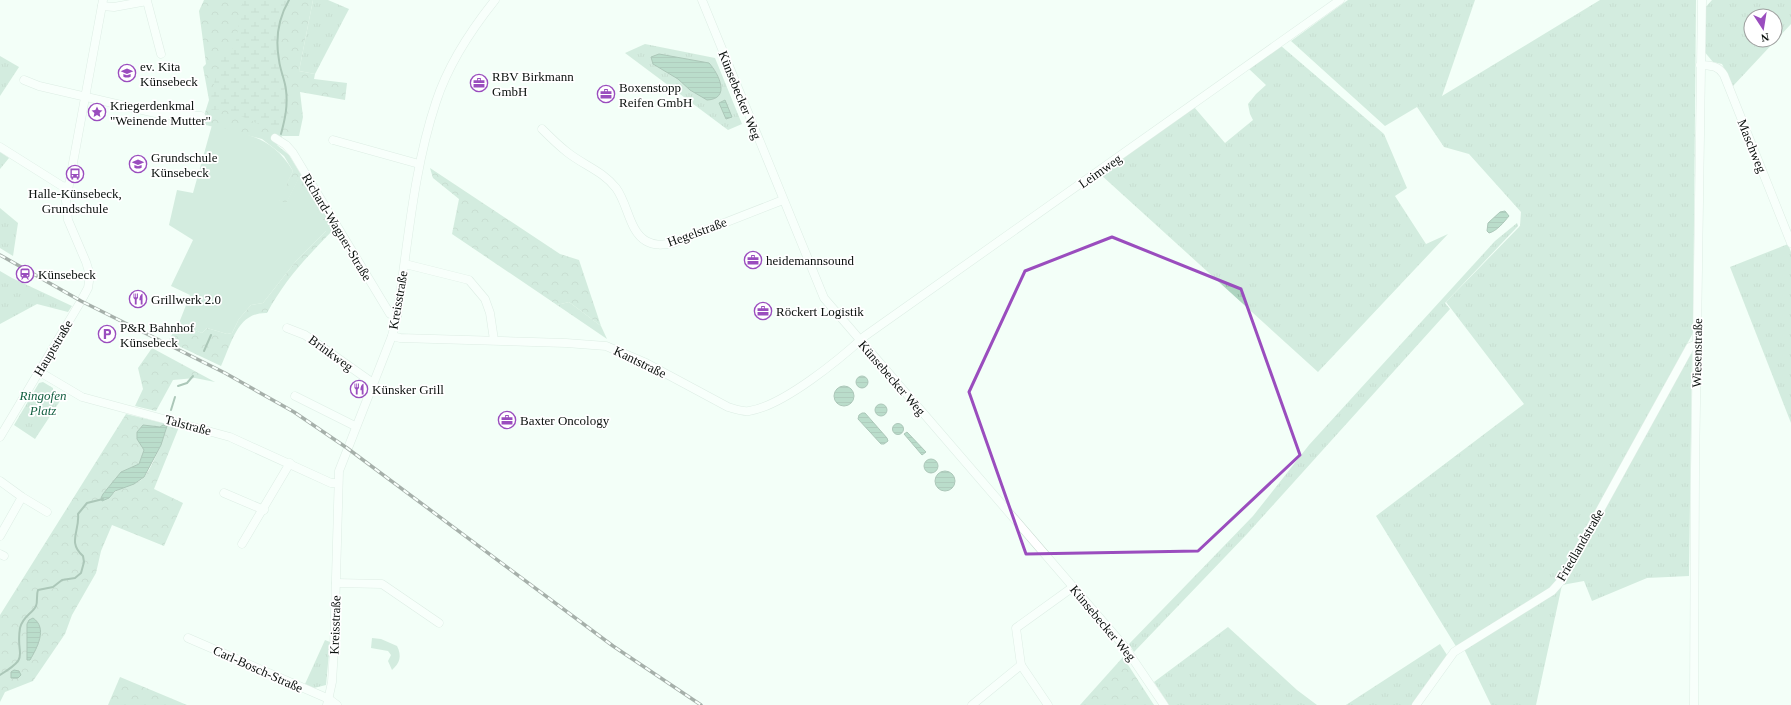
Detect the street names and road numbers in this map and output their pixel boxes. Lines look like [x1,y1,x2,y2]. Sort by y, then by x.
street label: Künsebecker Weg [715,48,765,142]
street label: Maschweg [1734,117,1770,175]
street label: Leimweg [1076,150,1125,191]
street label: Richard-Wagner-Straße [299,170,375,284]
street label: Hegelstraße [665,214,729,250]
street label: Kreisstraße [385,269,411,330]
street label: Hauptstraße [30,317,76,379]
street label: Wiesenstraße [1689,318,1705,388]
street label: Brinkweg [306,332,357,374]
street label: Künsebecker Weg [855,337,929,419]
street label: Kantstraße [611,343,669,381]
street label: Talstraße [163,412,213,438]
street label: Friedlandstraße [1553,506,1607,584]
street label: Künsebecker Weg [1067,582,1139,664]
street label: Kreisstraße [326,595,344,655]
street label: Carl-Bosch-Straße [211,642,305,696]

